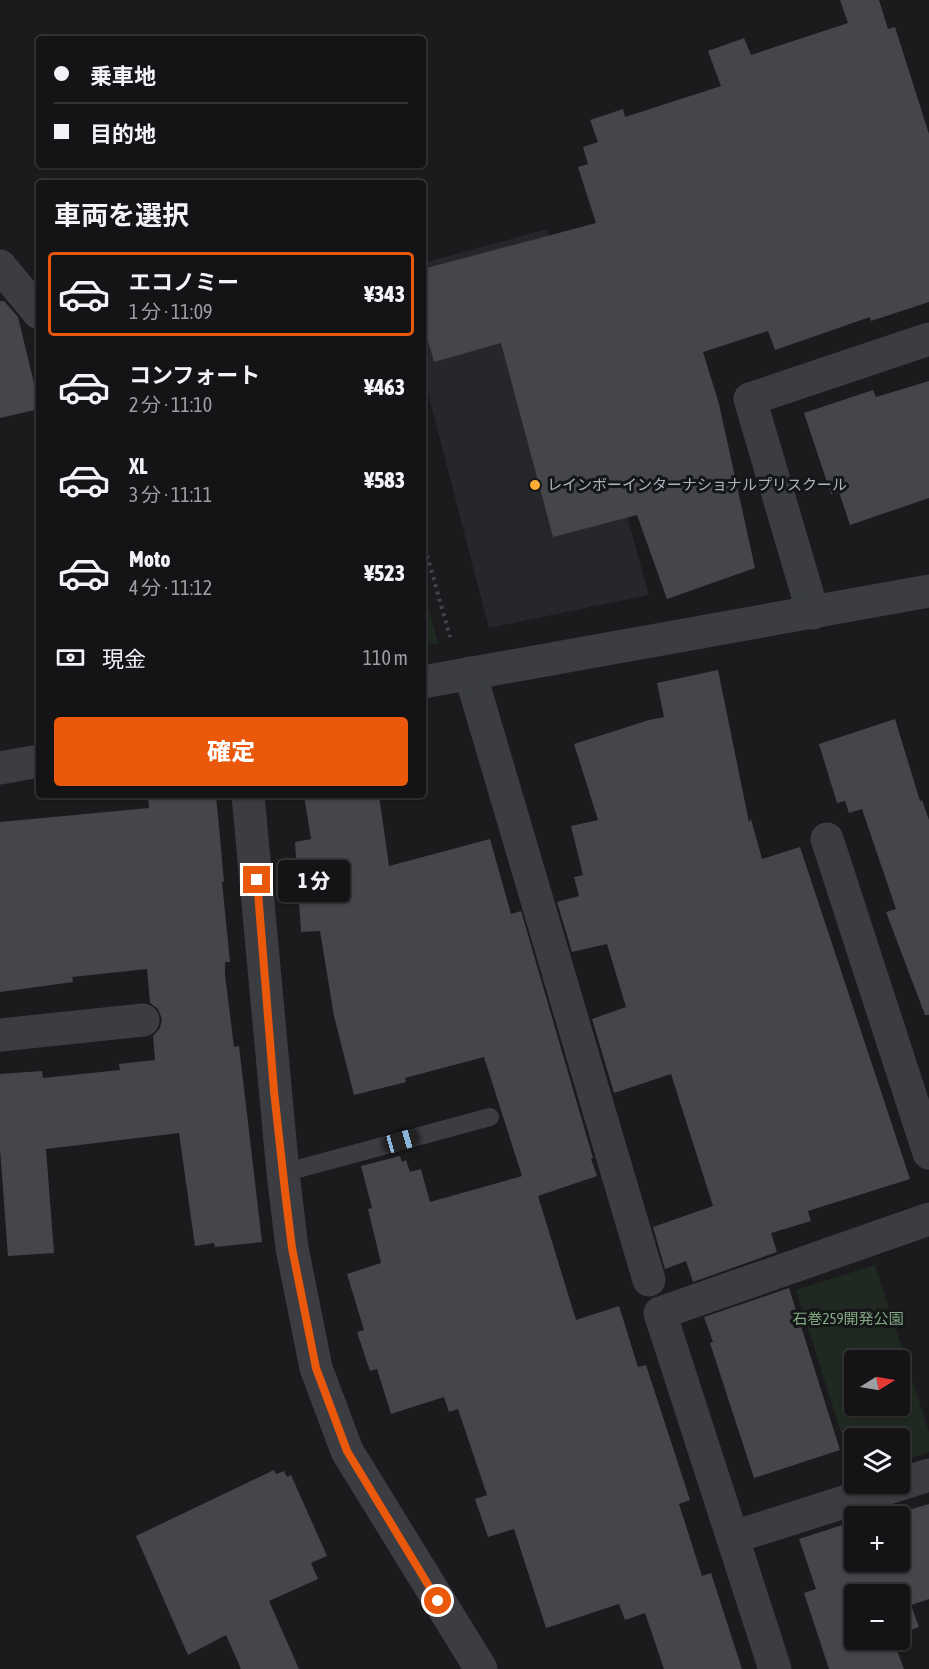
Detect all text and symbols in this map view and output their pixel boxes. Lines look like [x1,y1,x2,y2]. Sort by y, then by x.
text: 乗車地 [90,63,156,89]
text: 目的地 [90,121,156,147]
text: 車両を選択 [54,200,189,231]
icon: car [57,267,111,321]
text: エコノミー [129,269,239,295]
text: ¥343 [364,281,405,307]
text: 1 分 · 11:09 [129,300,212,323]
icon: car [57,360,111,414]
text: コンフォート [129,362,260,388]
text: ¥463 [364,374,405,400]
text: 2 分 · 11:10 [129,393,212,416]
icon: car [57,453,111,507]
text: XL [129,453,147,479]
text: ¥583 [364,467,405,493]
place label: レインボーインターナショナルプリスクール [547,476,847,493]
marker: レインボーインターナショナルプリスクール [528,478,542,492]
text: 3 分 · 11:11 [129,483,212,506]
icon: car [57,546,111,600]
text: Moto [129,546,171,572]
text: ¥523 [364,560,405,586]
text: 4 分 · 11:12 [129,576,212,599]
icon: cash [54,641,87,674]
text: 現金 [102,646,146,672]
text: 110 m [363,646,408,669]
button: 確定 [54,717,408,786]
callout: 1 分 [278,859,350,901]
route end [243,866,270,893]
text: 1 分 [298,869,330,892]
car [381,1127,421,1155]
park label: 石巻259開発公園 [792,1310,904,1327]
north arrow [844,1350,910,1416]
map controls [844,1350,910,1650]
button: layers [844,1428,910,1494]
button: + [844,1506,910,1572]
button: − [844,1584,910,1650]
route start [424,1587,451,1614]

